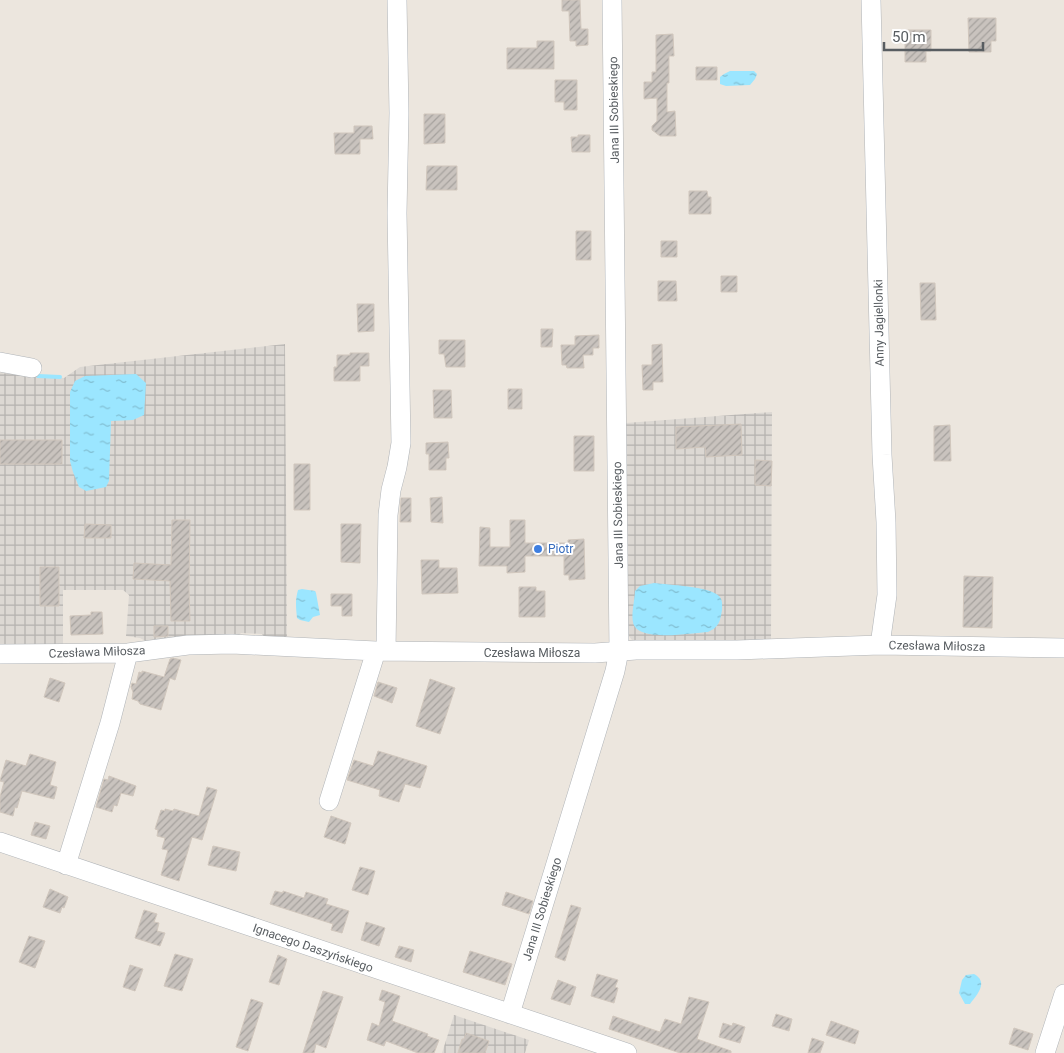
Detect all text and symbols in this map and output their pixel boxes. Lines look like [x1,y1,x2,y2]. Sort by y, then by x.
scale bar [884,20,983,52]
text: 50 m [892,28,926,46]
street label: Jana III Sobieskiego [606,56,622,164]
street label: Anny Jagiellonki [871,279,887,367]
street label: Jana III Sobieskiego [610,461,626,569]
place label: Piotr [548,542,573,556]
marker: Piotr [532,543,544,555]
street label: Czesława Miłosza [889,638,985,654]
street label: Czesława Miłosza [48,643,146,661]
street label: Czesława Miłosza [484,646,580,660]
street label: Jana III Sobieskiego [520,856,564,962]
street label: Ignacego Daszyńskiego [251,921,375,975]

